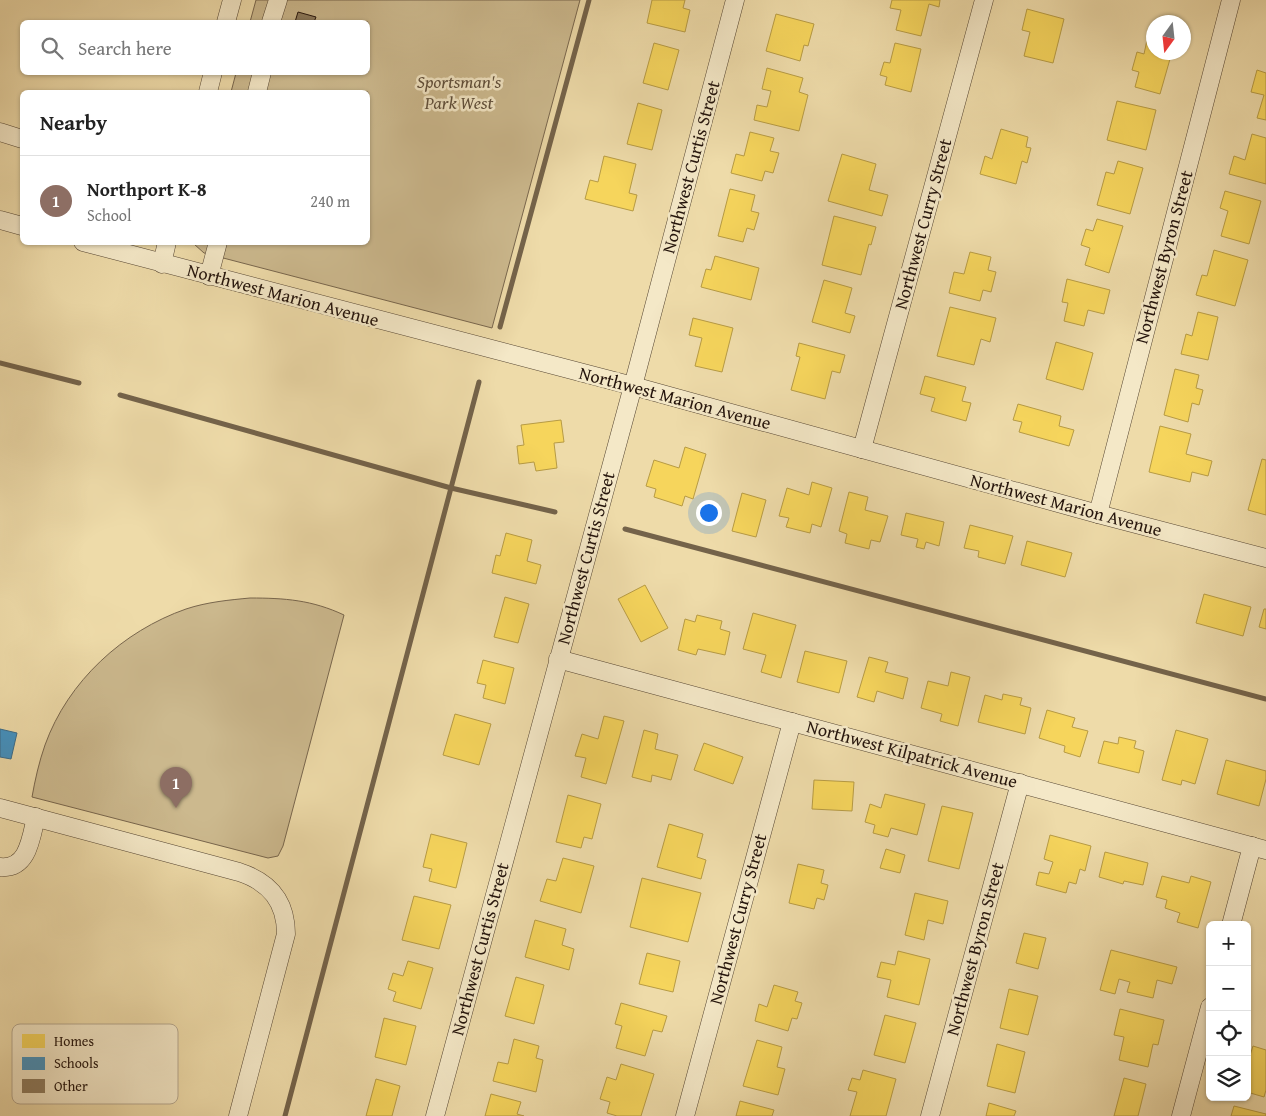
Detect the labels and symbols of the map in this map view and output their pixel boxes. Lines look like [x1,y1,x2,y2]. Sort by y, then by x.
north arrow [1146,15,1191,60]
park label: Sportsman's Park West [417,68,502,116]
street label: Northwest Curtis Street [654,77,727,256]
street label: Northwest Curry Street [887,135,958,312]
street label: Northwest Byron Street [1127,167,1200,346]
street label: Northwest Marion Avenue [184,256,382,333]
street label: Northwest Marion Avenue [576,359,774,436]
street label: Northwest Marion Avenue [967,466,1165,543]
street label: Northwest Curtis Street [549,468,622,647]
your location [696,500,722,526]
street label: Northwest Kilpatrick Avenue [804,712,1020,795]
pin: 1 [160,767,192,808]
street label: Northwest Curry Street [702,830,773,1007]
street label: Northwest Curtis Street [443,859,516,1038]
street label: Northwest Byron Street [938,859,1011,1038]
legend [12,1024,178,1104]
text: Homes [54,1031,94,1051]
text: Schools [54,1053,98,1073]
text: Other [54,1076,88,1096]

